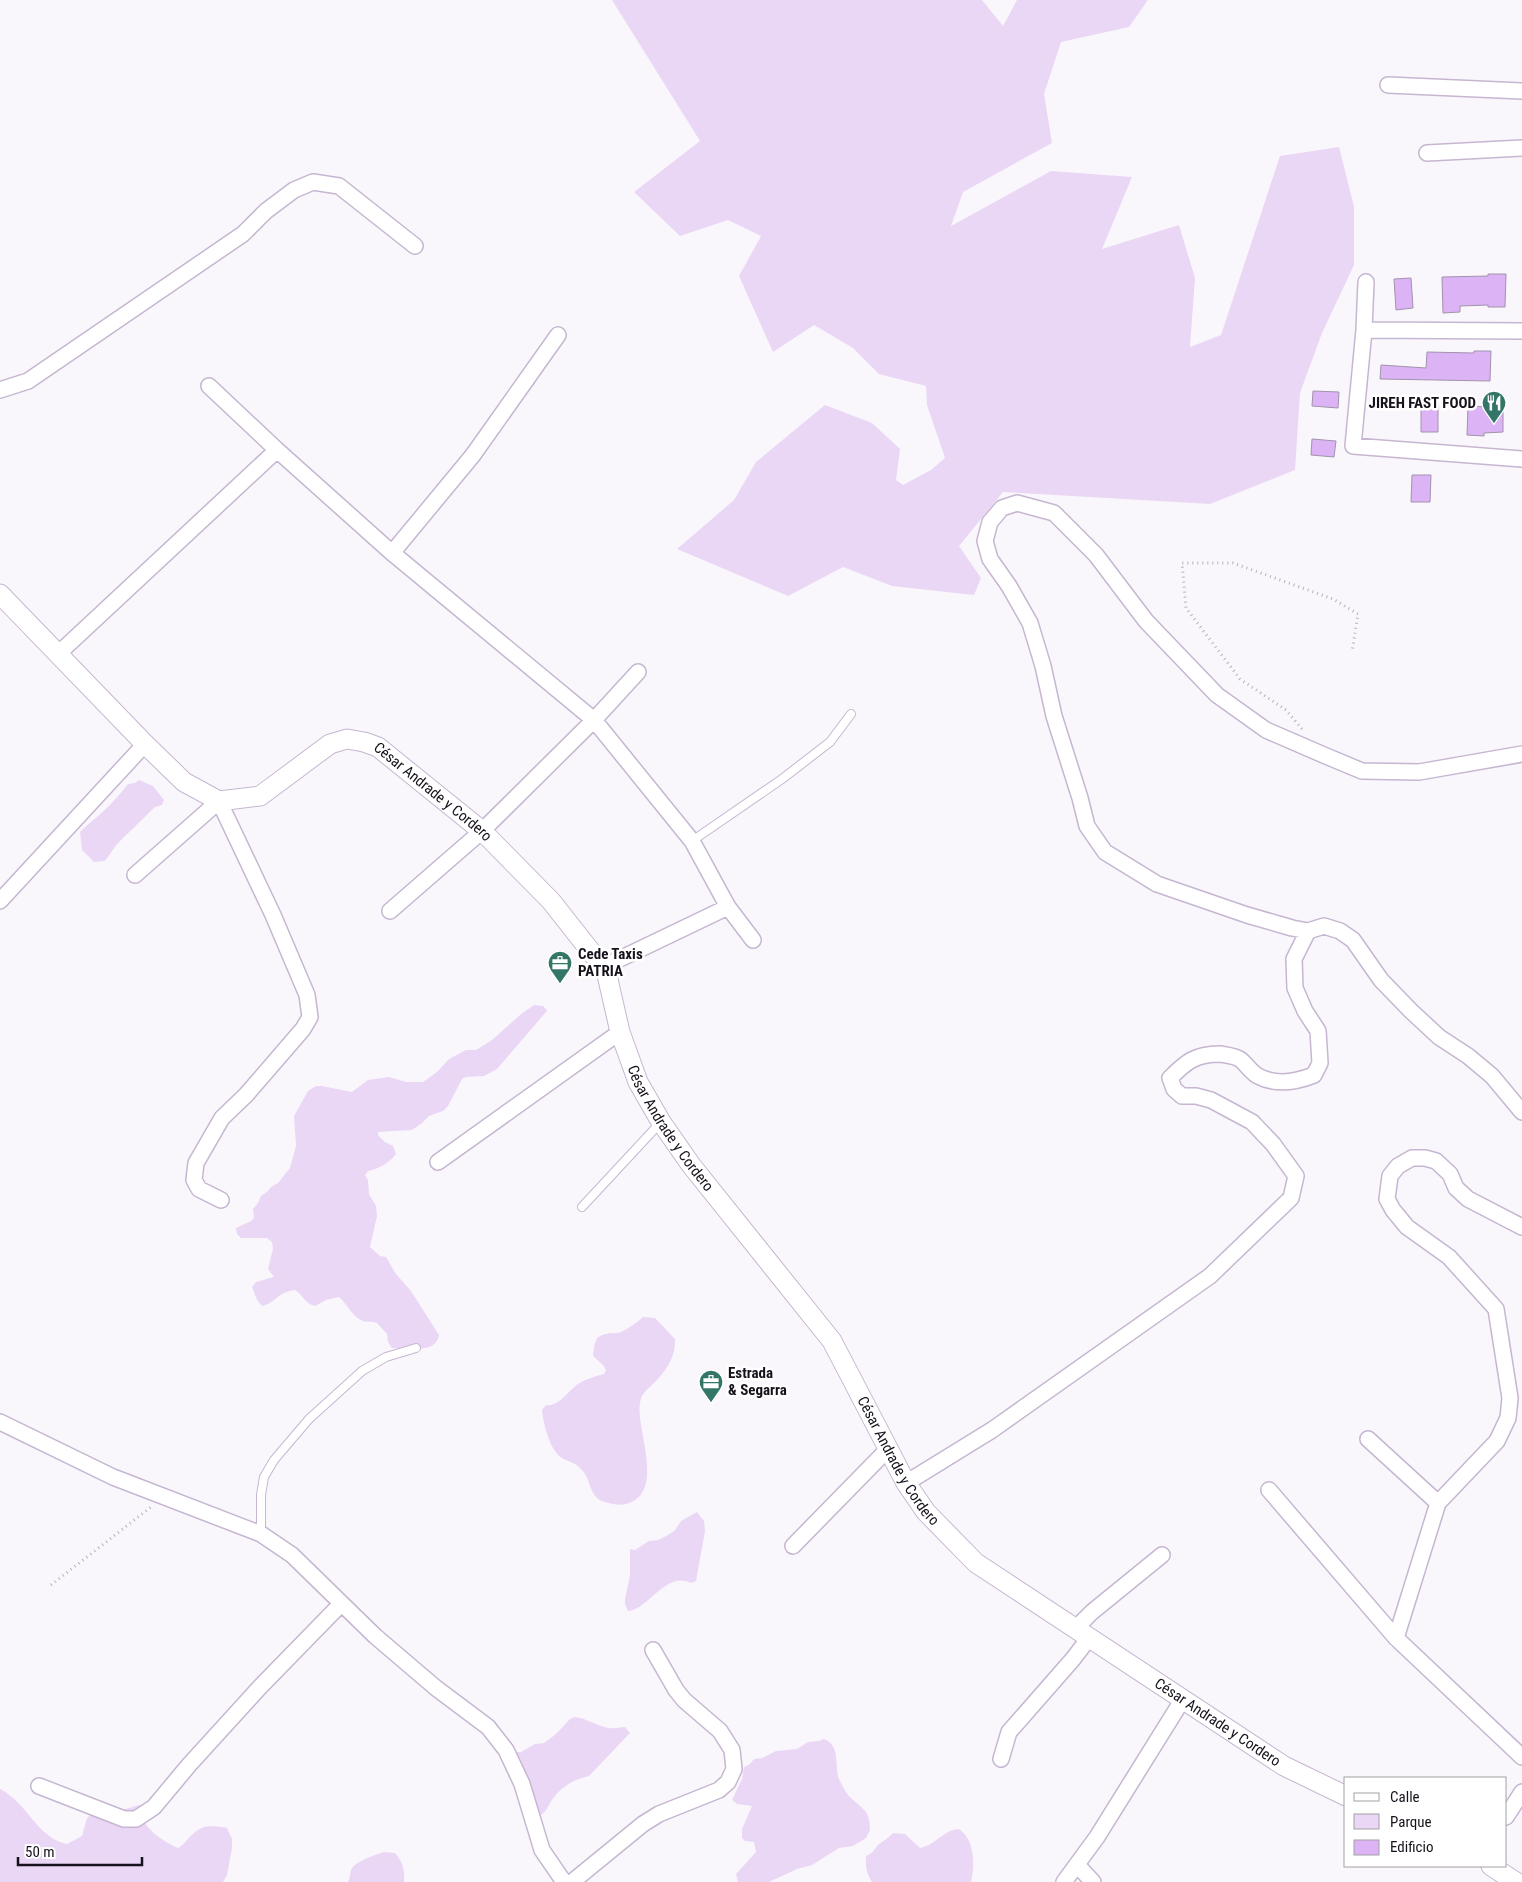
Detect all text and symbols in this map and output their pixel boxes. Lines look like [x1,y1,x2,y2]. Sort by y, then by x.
restaurant icon: JIREH FAST FOOD [1481,390,1507,424]
place label: JIREH FAST FOOD [1369,394,1476,412]
street label: César Andrade y Cordero [370,738,496,845]
place label: Cede Taxis PATRIA [578,945,643,980]
office icon: Cede Taxis PATRIA [547,950,573,984]
street label: César Andrade y Cordero [624,1063,717,1195]
place label: Estrada & Segarra [728,1364,787,1399]
office icon: Estrada & Segarra [698,1369,724,1403]
street label: César Andrade y Cordero [853,1393,943,1529]
street label: César Andrade y Cordero [1151,1674,1284,1770]
legend [1344,1777,1507,1867]
text: Calle [1390,1788,1420,1806]
text: Parque [1390,1813,1432,1831]
scale bar [18,1834,141,1866]
text: Edificio [1390,1838,1433,1856]
text: 50 m [25,1843,55,1861]

